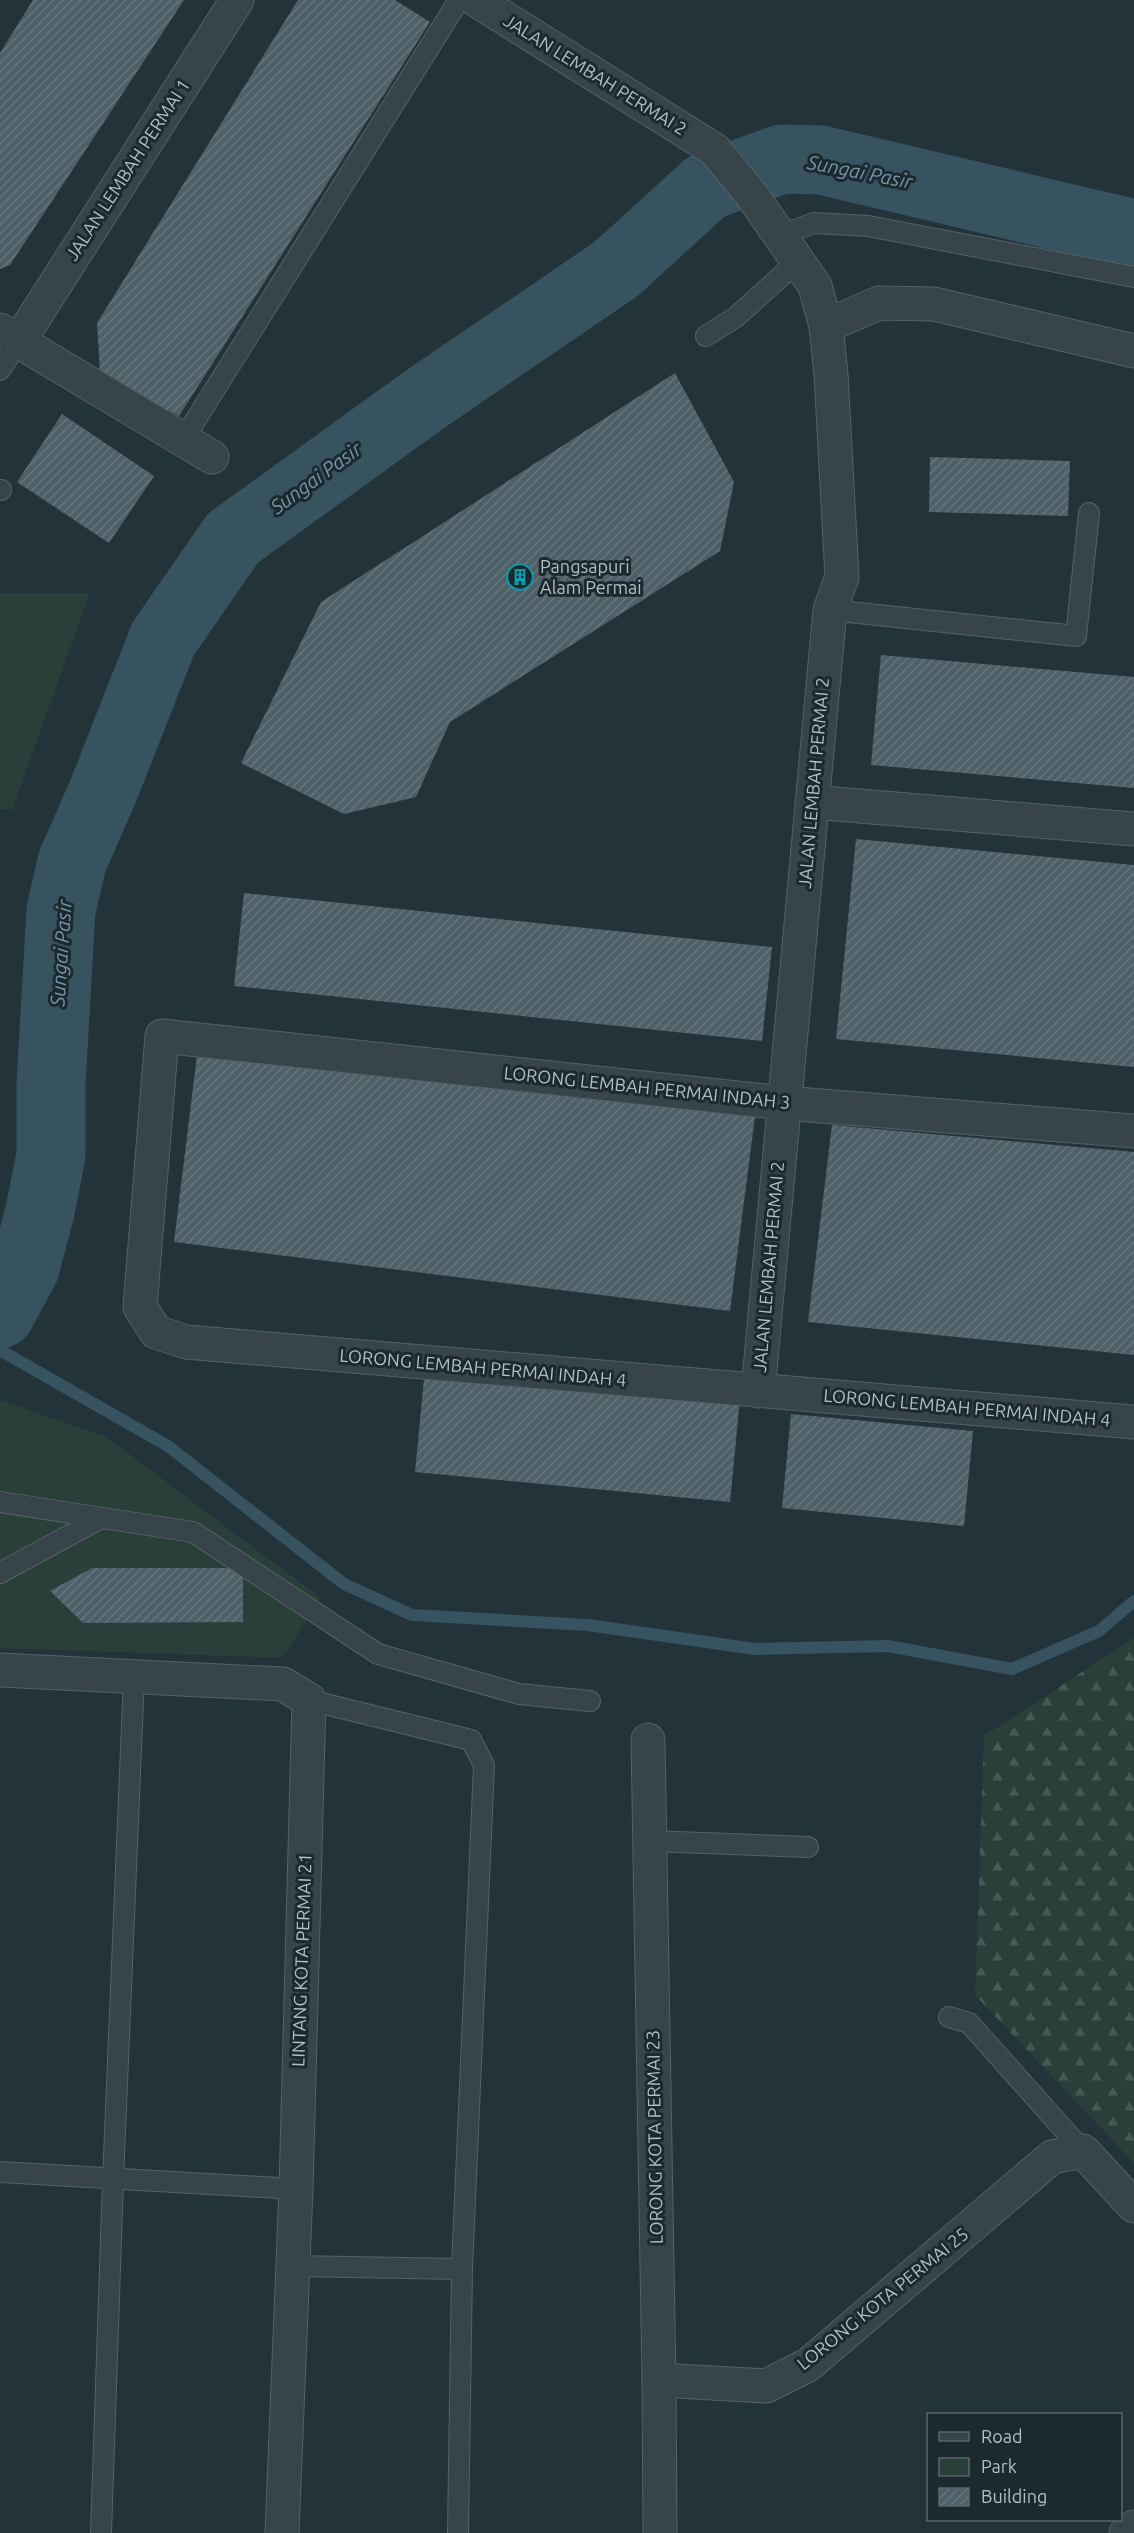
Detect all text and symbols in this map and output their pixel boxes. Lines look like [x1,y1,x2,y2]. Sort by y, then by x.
street label: JALAN LEMBAH PERMAI 2 [500,10,691,139]
street label: JALAN LEMBAH PERMAI 1 [61,75,193,264]
water label: Sungai Pasir [804,150,916,193]
water label: Sungai Pasir [265,436,367,519]
place label: Pangsapuri Alam Permai [540,556,642,597]
building icon: Pangsapuri Alam Permai [505,562,535,592]
street label: JALAN LEMBAH PERMAI 2 [794,677,832,889]
water label: Sungai Pasir [45,898,76,1008]
street label: LORONG LEMBAH PERMAI INDAH 3 [503,1062,791,1112]
street label: JALAN LEMBAH PERMAI 2 [749,1161,787,1373]
street label: LORONG LEMBAH PERMAI INDAH 4 [339,1344,627,1390]
street label: LORONG LEMBAH PERMAI INDAH 4 [823,1384,1111,1430]
street label: LINTANG KOTA PERMAI 21 [287,1853,315,2067]
street label: LORONG KOTA PERMAI 23 [642,2030,666,2244]
street label: LORONG KOTA PERMAI 25 [793,2223,972,2373]
legend [927,2413,1122,2521]
text: Road [981,2426,1023,2446]
text: Park [981,2456,1017,2476]
text: Building [981,2486,1047,2506]

